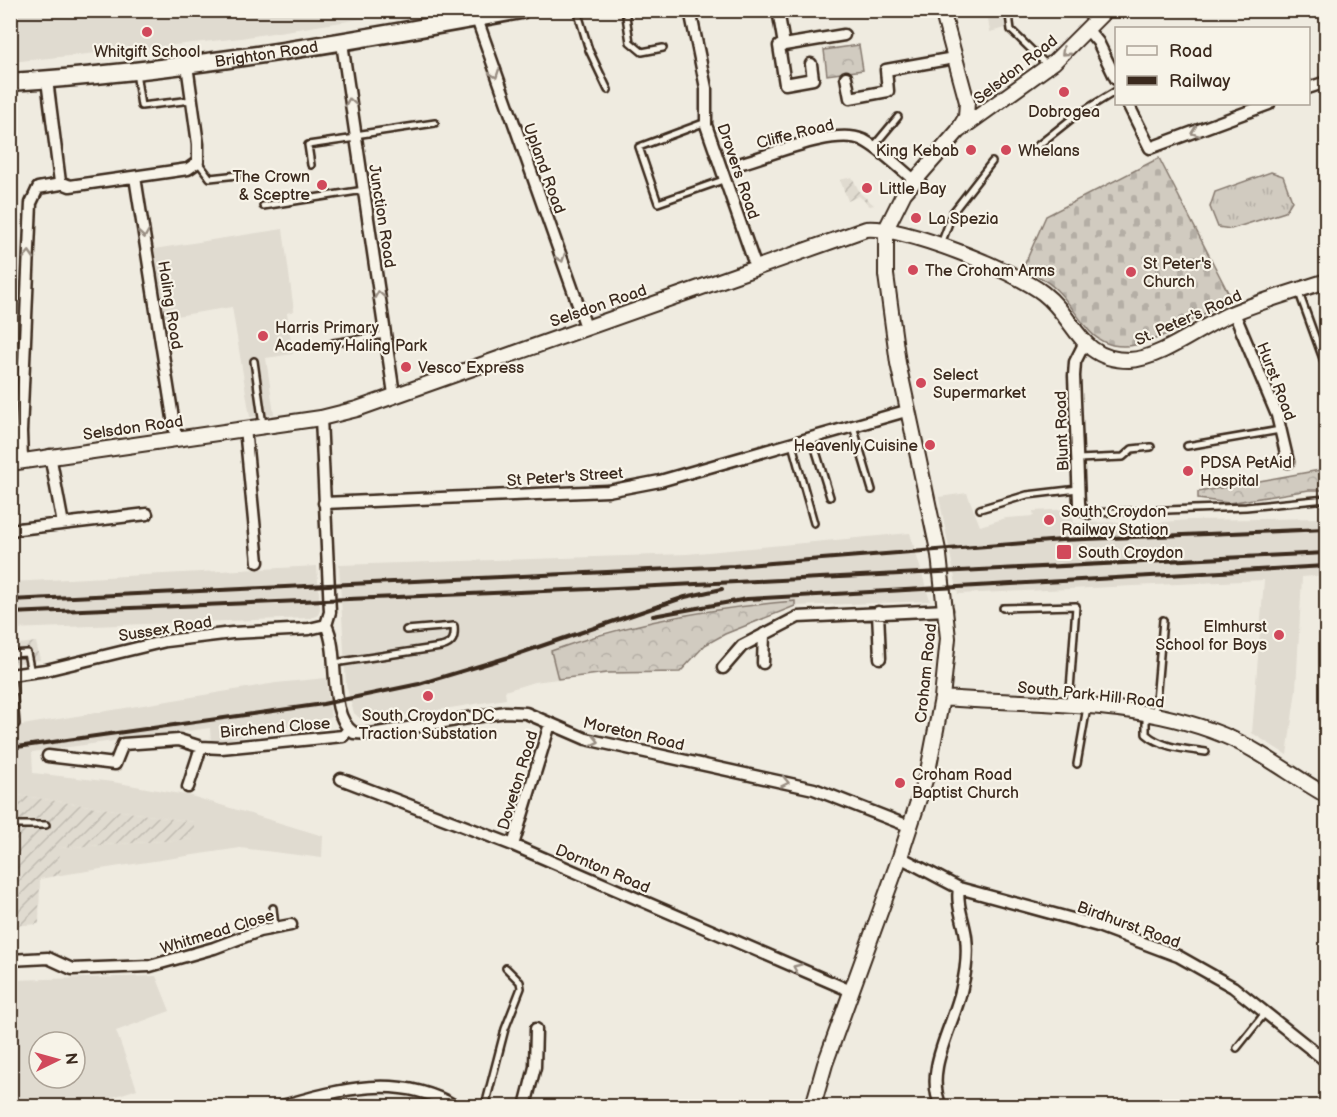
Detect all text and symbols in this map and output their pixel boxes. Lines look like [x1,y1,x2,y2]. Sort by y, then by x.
marker: Whitgift School [140,25,154,39]
legend [1115,27,1310,105]
street label: Selsdon Road [970,32,1062,109]
street label: Brighton Road [214,38,320,72]
text: Road [1169,41,1213,62]
place label: Whitgift School [94,43,200,62]
one-way arrow [1061,45,1071,56]
one-way arrow [488,68,501,79]
text: Railway [1169,71,1231,92]
marker: Dobrogea [1057,85,1071,99]
one-way arrow [345,97,357,107]
place label: Dobrogea [1028,103,1100,122]
street label: Cliffe Road [755,116,836,153]
street label: Upland Road [518,121,569,216]
street label: Drovers Road [712,121,763,222]
one-way arrow [1190,124,1200,137]
place label: King Kebab [876,142,959,161]
place label: Whelans [1018,142,1080,161]
marker: King Kebab [964,143,978,157]
marker: Whelans [999,143,1013,157]
street label: Junction Road [364,163,399,269]
place label: The Crown & Sceptre [233,168,311,205]
marker: The Crown & Sceptre [315,178,329,192]
place label: Little Bay [879,180,947,199]
marker: Little Bay [860,181,874,195]
place label: La Spezia [928,210,999,229]
marker: La Spezia [909,211,923,225]
one-way arrow [138,230,150,239]
one-way arrow [23,250,36,259]
one-way arrow [554,252,566,263]
place label: St Peter's Church [1143,255,1212,292]
street label: Haling Road [153,260,186,351]
place label: The Croham Arms [925,262,1055,281]
marker: The Croham Arms [906,263,920,277]
marker: St Peter's Church [1124,265,1138,279]
street label: Selsdon Road [548,281,649,332]
street label: St. Peter's Road [1132,286,1245,350]
one-way arrow [374,290,386,300]
place label: Harris Primary Academy Haling Park [275,319,427,356]
marker: Harris Primary Academy Haling Park [256,329,270,343]
street label: Hurst Road [1252,340,1299,423]
place label: Vesco Express [418,359,524,378]
marker: Vesco Express [399,360,413,374]
place label: Select Supermarket [933,366,1026,403]
marker: Select Supermarket [914,376,928,390]
street label: Blunt Road [1052,390,1073,471]
street label: Selsdon Road [82,412,185,445]
place label: Heavenly Cuisine [793,437,919,456]
marker: Heavenly Cuisine [923,438,937,452]
place label: PDSA PetAid Hospital [1200,454,1292,491]
street label: St Peter's Street [506,464,624,491]
marker: PDSA PetAid Hospital [1181,464,1195,478]
place label: South Croydon Railway Station [1061,503,1169,540]
marker: South Croydon Railway Station [1042,513,1056,527]
marker: South Croydon [1055,543,1073,561]
place label: South Croydon [1078,544,1183,563]
street label: Sussex Road [117,613,213,646]
place label: Elmhurst School for Boys [1156,618,1267,655]
street label: Croham Road [912,622,941,724]
marker: Elmhurst School for Boys [1272,628,1286,642]
street label: South Park Hill Road [1016,678,1165,713]
marker: South Croydon DC Traction Substation [421,689,435,703]
place label: South Croydon DC Traction Substation [359,707,497,744]
street label: Birchend Close [219,714,332,743]
street label: Moreton Road [581,714,686,755]
street label: Doveton Road [494,728,543,832]
one-way arrow [589,733,599,746]
place label: Croham Road Baptist Church [912,766,1019,803]
one-way arrow [780,775,790,788]
marker: Croham Road Baptist Church [893,776,907,790]
street label: Dornton Road [552,841,653,898]
street label: Birdhurst Road [1074,898,1183,953]
street label: Whitmead Close [158,906,277,959]
one-way arrow [793,963,804,975]
north arrow [27,1030,87,1090]
text: N [60,1052,80,1066]

